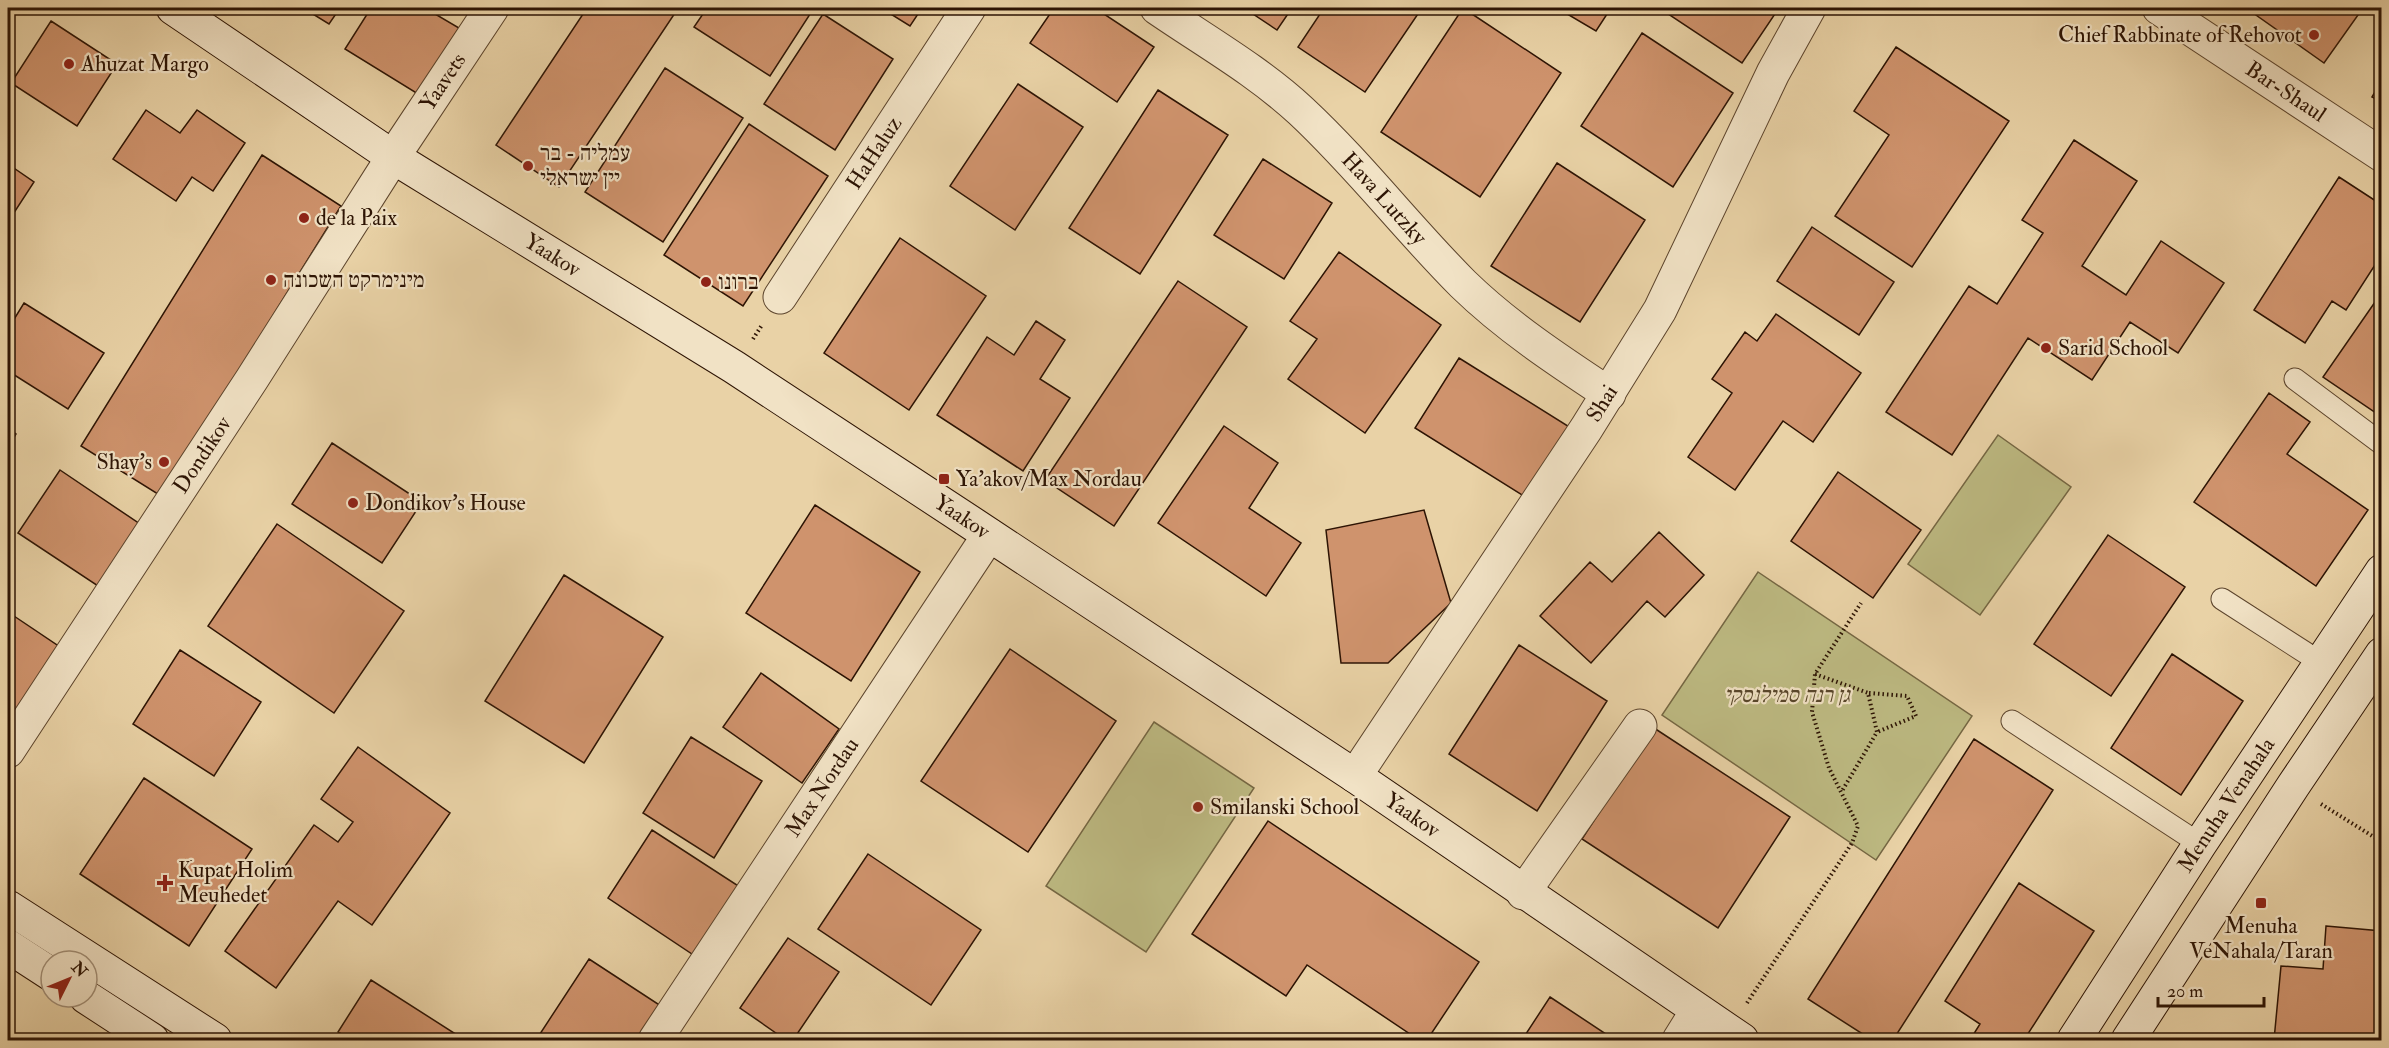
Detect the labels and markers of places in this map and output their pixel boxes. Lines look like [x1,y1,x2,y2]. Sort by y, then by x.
place label: Chief Rabbinate of Rehovot [2058,21,2302,49]
marker: Chief Rabbinate of Rehovot [2307,28,2321,42]
place label: Ahuzat Margo [80,50,209,78]
marker: Ahuzat Margo [62,57,76,71]
place label: עמליה - בר יין ישראלי [540,139,630,192]
marker: עמליה - בר יין ישראלי [521,159,535,173]
place label: de la Paix [316,204,397,232]
marker: de la Paix [297,211,311,225]
place label: מינימרקט השכונה [283,266,425,294]
place label: ברונו [718,268,759,296]
marker: מינימרקט השכונה [264,273,278,287]
marker: ברונו [699,275,713,289]
place label: Sarid School [2058,334,2168,362]
marker: Sarid School [2039,341,2053,355]
place label: Shay's [96,448,152,476]
marker: Shay's [157,455,171,469]
place label: Ya'akov/Max Nordau [956,465,1142,493]
marker: Ya'akov/Max Nordau [937,472,951,486]
place label: Dondikov's House [365,489,526,517]
marker: Dondikov's House [346,496,360,510]
place label: Smilanski School [1210,793,1359,821]
marker: Smilanski School [1191,800,1205,814]
place label: Kupat Holim Meuhedet [178,856,293,909]
marker: Kupat Holim Meuhedet [156,874,174,892]
marker: Menuha VeNahala/Taran [2254,896,2268,910]
place label: Menuha VeNahala/Taran [2189,912,2333,965]

